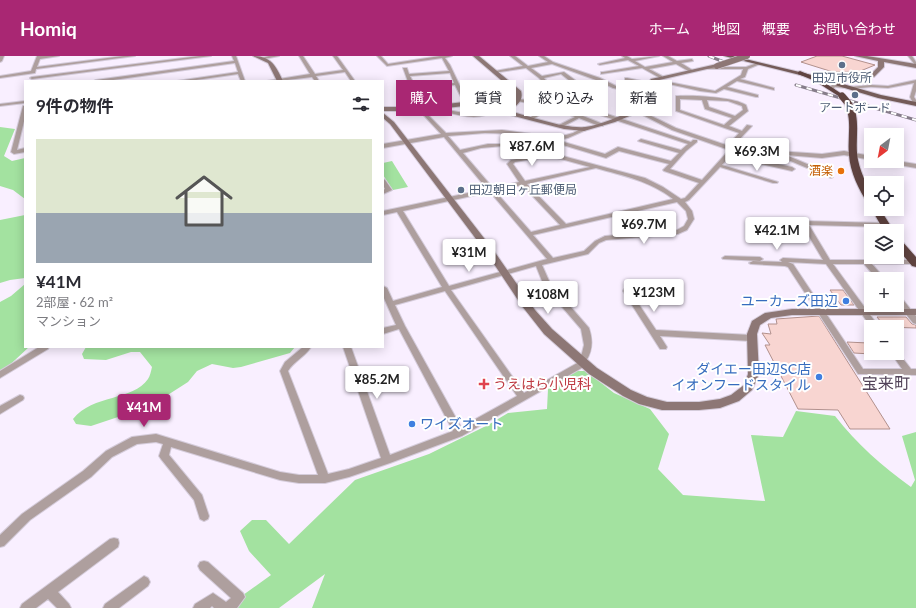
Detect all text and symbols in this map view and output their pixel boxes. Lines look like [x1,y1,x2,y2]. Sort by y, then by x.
text: Homiq [20,17,77,40]
text: ホーム [648,20,690,37]
text: 地図 [712,20,740,37]
text: 概要 [762,20,790,37]
text: お問い合わせ [812,20,896,37]
marker: 田辺市役所 [837,60,847,70]
place label: 田辺市役所 [812,70,872,85]
chip: 購入 [396,80,452,116]
chip: 賃貸 [460,80,516,116]
chip: 絞り込み [524,80,608,116]
chip: 新着 [616,80,672,116]
marker: アートボード [850,90,860,100]
icon: filters [350,93,372,115]
text: 9件の物件 [36,95,114,116]
place label: アートボード [819,100,891,115]
north arrow [864,128,904,168]
map controls [864,128,904,360]
pin: ¥87.6M [499,133,565,167]
text: ¥87.6M [509,138,555,154]
pin: ¥69.3M [724,138,790,172]
text: ¥69.3M [734,143,780,159]
place label: 酒楽 [809,163,833,178]
icon: home [168,165,240,237]
marker: 酒楽 [836,166,846,176]
button: locate [864,176,904,216]
place label: 田辺朝日ヶ丘郵便局 [469,182,577,197]
marker: 田辺朝日ヶ丘郵便局 [456,185,466,195]
pin: ¥69.7M [611,211,677,245]
text: ¥69.7M [621,216,667,232]
pin: ¥42.1M [744,217,810,251]
text: ¥42.1M [754,222,800,238]
button: layers [864,224,904,264]
pin: ¥31M [445,239,493,273]
text: ¥31M [452,244,486,260]
text: ¥41M [36,271,82,292]
button: + [864,272,904,312]
pin: ¥123M [626,279,682,313]
pin: ¥108M [520,281,576,315]
text: ¥123M [633,284,675,300]
text: ¥108M [527,286,569,302]
place label: ユーカーズ田辺 [741,292,838,309]
text: 2部屋 · 62 m² [36,294,113,310]
marker: ユーカーズ田辺 [841,296,851,306]
text: マンション [36,313,101,329]
button: − [864,320,904,360]
place label: ダイエー田辺SC店 イオンフードスタイル [671,360,811,393]
pin: ¥85.2M [344,366,410,400]
text: ¥85.2M [354,371,400,387]
marker: ダイエー田辺SC店 イオンフードスタイル [814,372,824,382]
district label: 宝来町 [862,373,910,392]
place label: うえはら小児科 [493,375,591,392]
marker: うえはら小児科 [478,378,490,390]
pin: ¥41M [120,394,168,428]
text: ¥41M [127,399,161,415]
place label: ワイズオート [420,415,504,432]
marker: ワイズオート [407,419,417,429]

